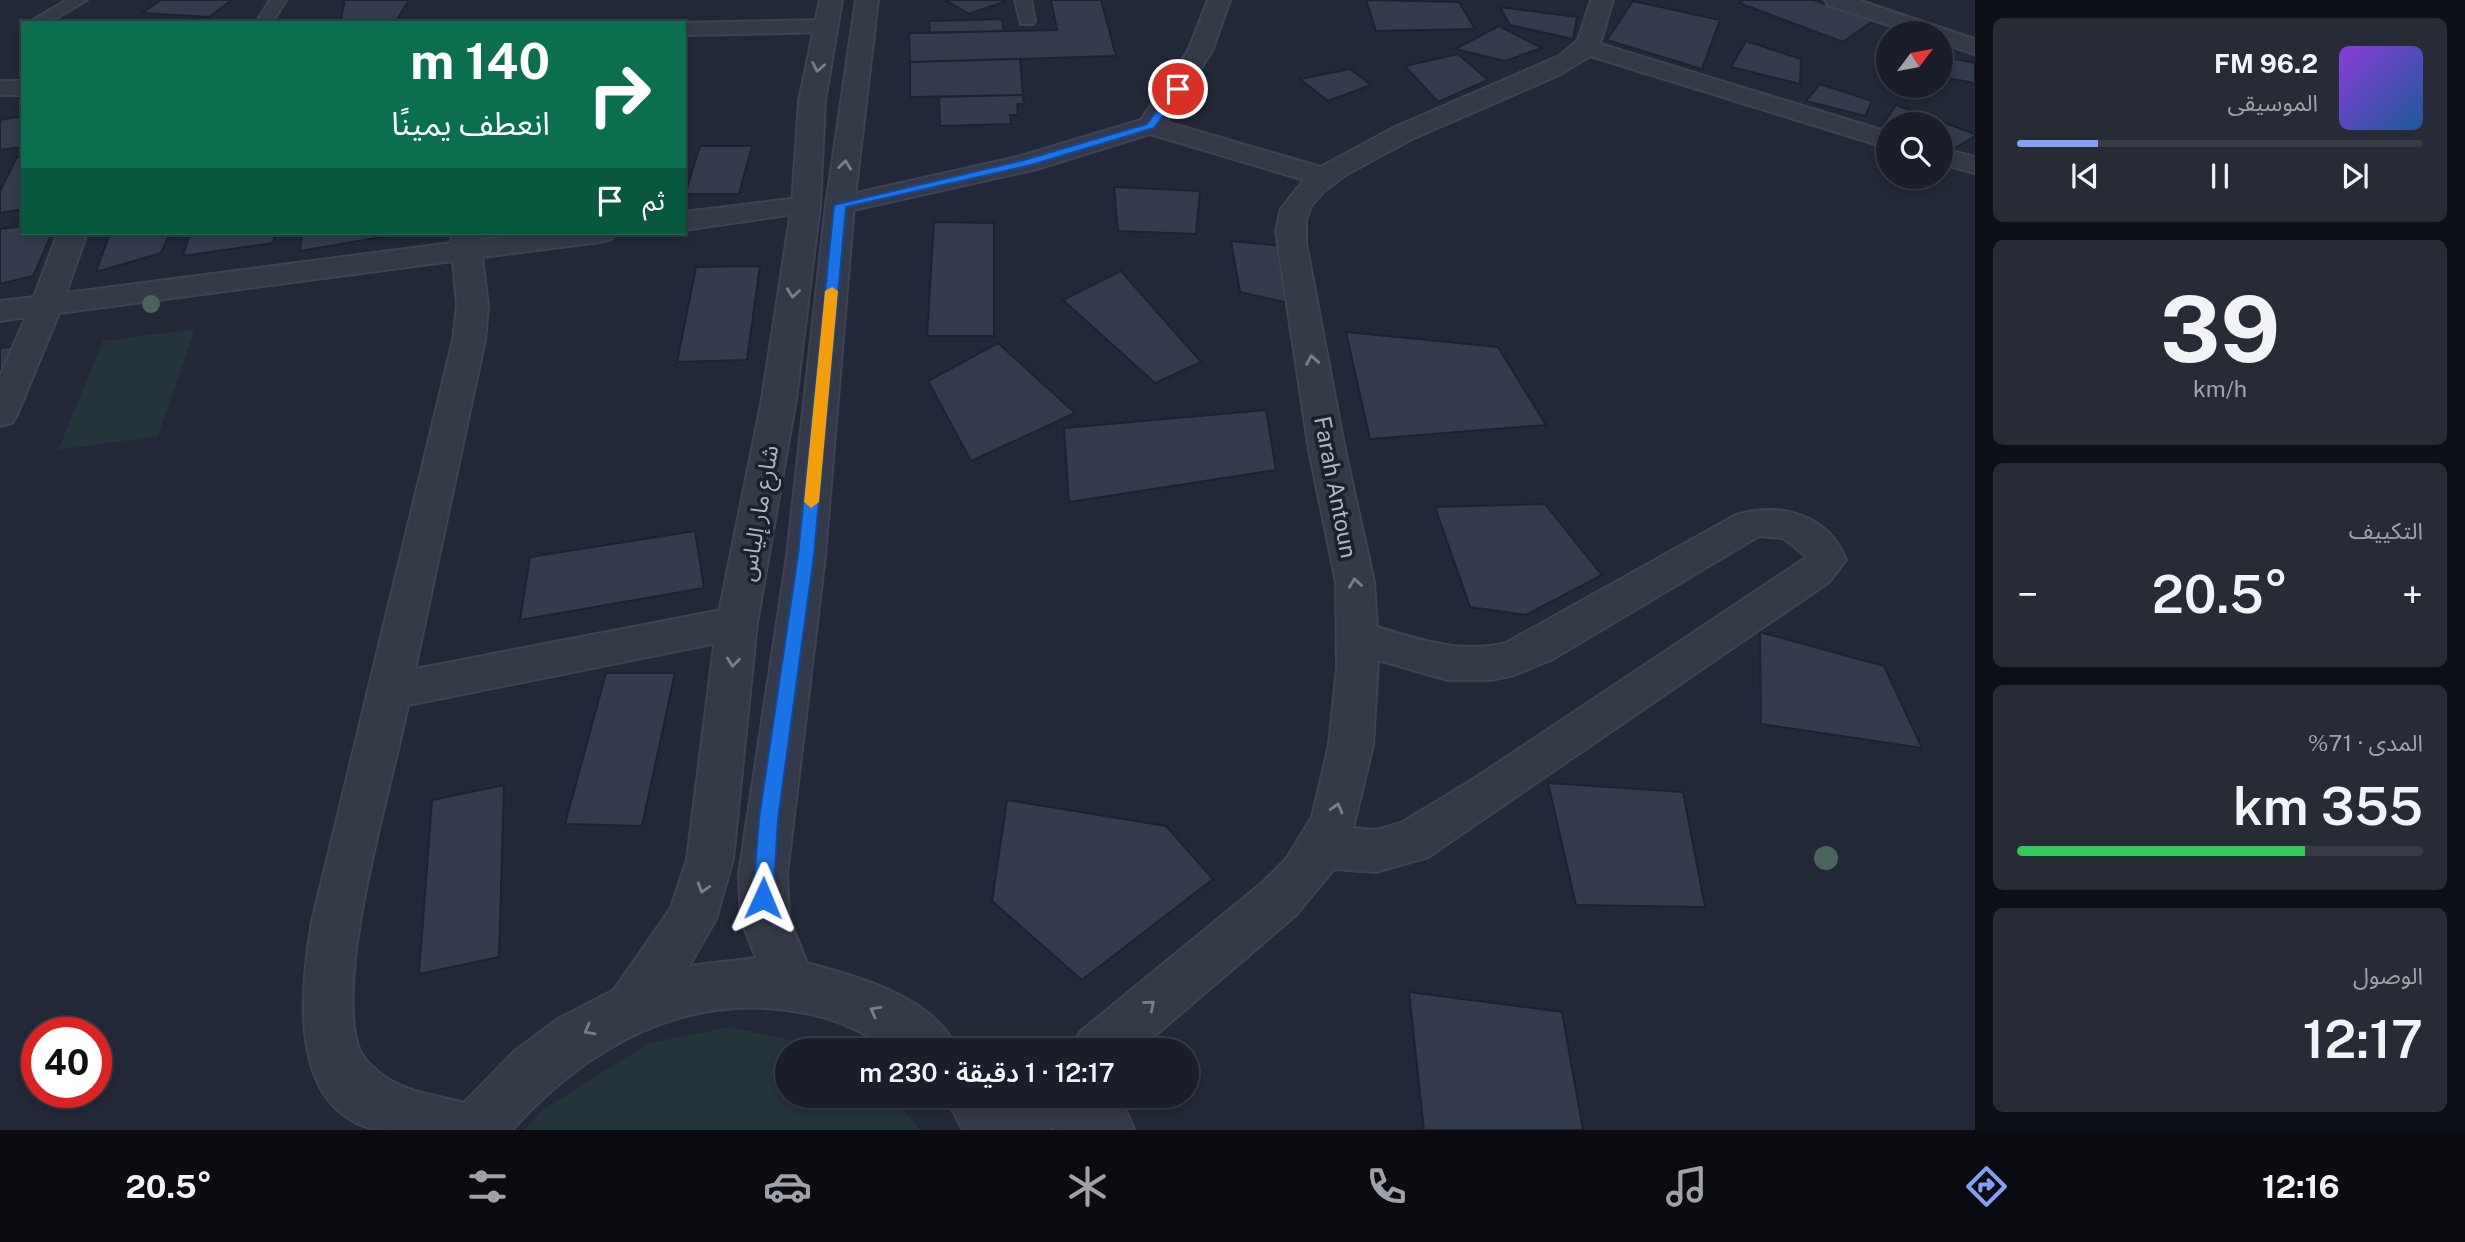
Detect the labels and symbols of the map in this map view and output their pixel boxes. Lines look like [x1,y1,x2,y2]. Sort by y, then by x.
north arrow [1876,21,1953,98]
pin [1148,59,1208,119]
one-way arrow [811,61,826,73]
one-way arrow [838,159,853,171]
one-way arrow [786,287,801,299]
one-way arrow [1305,354,1320,366]
street label: Farah Antoun [1309,414,1363,560]
street label: شارع مار إلياس [733,443,787,584]
one-way arrow [1347,577,1362,589]
one-way arrow [725,657,740,668]
one-way arrow [1329,803,1343,815]
position arrow [726,861,800,935]
one-way arrow [696,881,711,893]
one-way arrow [1142,1001,1155,1013]
one-way arrow [870,1006,882,1019]
speed limit sign: 40 [21,1017,112,1108]
one-way arrow [583,1022,596,1035]

